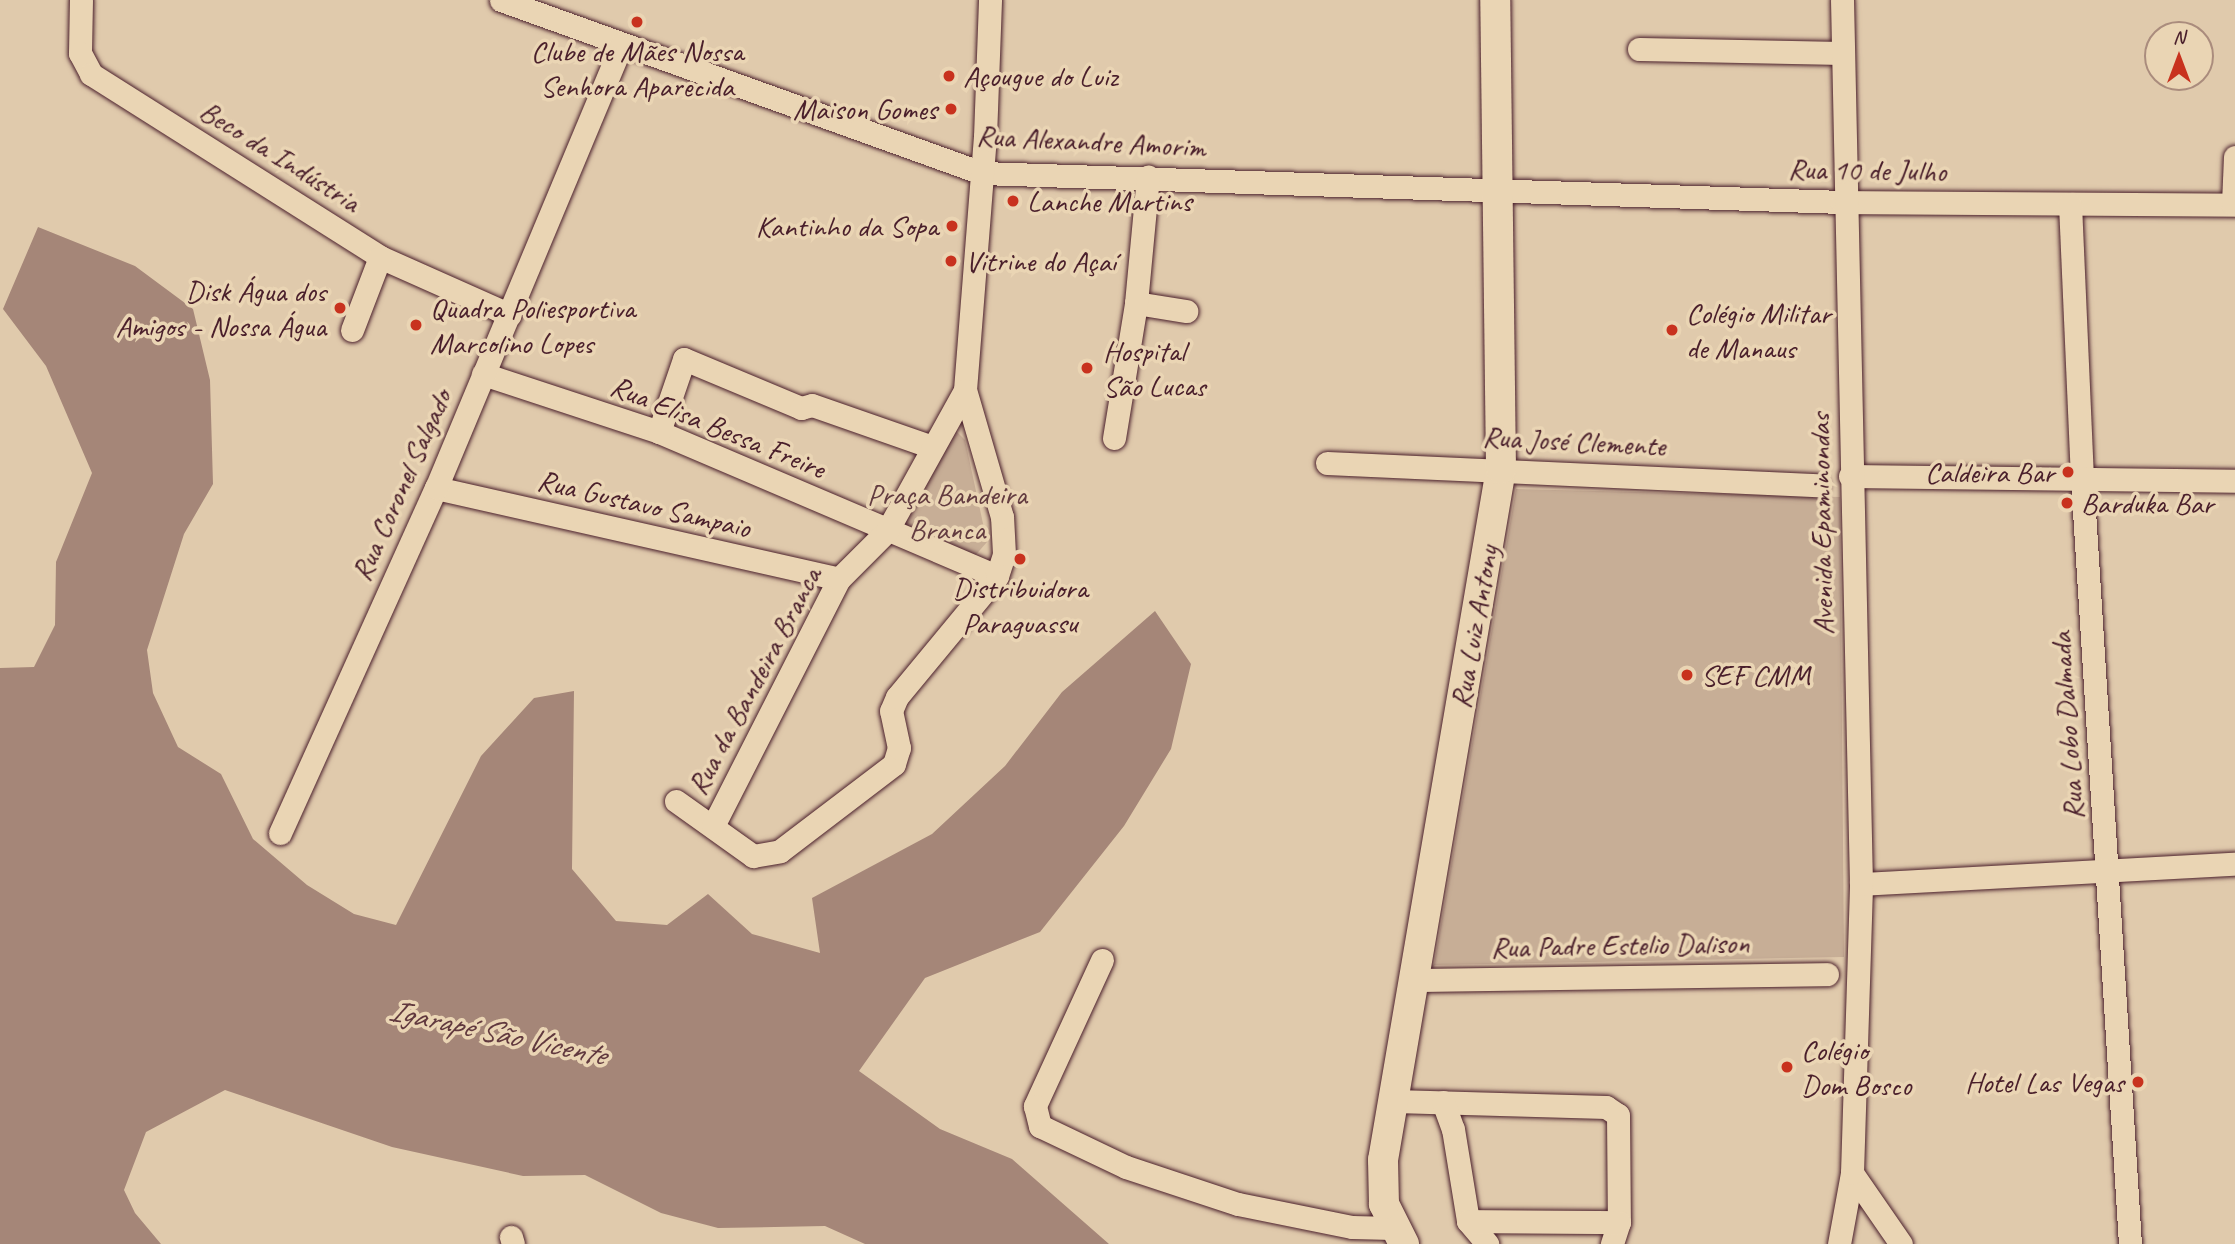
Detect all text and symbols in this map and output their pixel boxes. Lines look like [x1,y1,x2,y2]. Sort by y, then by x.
marker: Clube de Mães Nossa Senhora Aparecida [629,14,645,30]
north arrow [2144,21,2214,91]
text: N [2173,25,2185,49]
place label: Clube de Mães Nossa Senhora Aparecida [531,33,743,104]
place label: Açougue do Luiz [963,58,1117,94]
marker: Açougue do Luiz [941,68,957,84]
place label: Maison Gomes [793,91,937,127]
street label: Beco da Indústria [193,92,367,220]
marker: Maison Gomes [943,101,959,117]
street label: Rua Alexandre Amorim [977,117,1205,165]
street label: Rua 10 de Julho [1788,151,1946,189]
place label: Lanche Martins [1027,183,1192,219]
marker: Lanche Martins [1005,193,1021,209]
place label: Kantinho da Sopa [756,208,938,244]
marker: Kantinho da Sopa [944,218,960,234]
place label: Vitrine do Açaí [965,243,1116,279]
marker: Vitrine do Açaí [943,253,959,269]
place label: Disk Água dos Amigos - Nossa Água [116,273,326,344]
place label: Quadra Poliesportiva Marcolino Lopes [430,290,635,360]
place label: Colégio Militar de Manaus [1686,295,1831,366]
marker: Disk Água dos Amigos - Nossa Água [332,300,348,316]
marker: Quadra Poliesportiva Marcolino Lopes [408,317,424,333]
marker: Colégio Militar de Manaus [1664,322,1680,338]
place label: Hospital São Lucas [1103,333,1204,404]
marker: Hospital São Lucas [1077,358,1097,378]
street label: Rua Elisa Bessa Freire [606,368,830,486]
street label: Rua Coronel Salgado [343,384,459,586]
street label: Avenida Epaminondas [1801,413,1841,635]
street label: Rua José Clemente [1482,418,1666,464]
place label: Caldeira Bar [1924,454,2054,490]
street label: Rua Gustavo Sampaio [535,462,753,546]
marker: Caldeira Bar [2060,464,2076,480]
park label: Praça Bandeira Branca [866,476,1028,546]
place label: Barduka Bar [2081,485,2213,521]
marker: Barduka Bar [2059,495,2075,511]
street label: Rua Luiz Antony [1442,544,1506,710]
marker: Distribuidora Paraguassu [1012,551,1028,567]
street label: Rua da Bandeira Branca [678,560,830,802]
place label: Distribuidora Paraguassu [952,570,1088,640]
street label: Rua Lobo Dalmada [2042,630,2092,822]
place label: SEF CMM [1701,657,1810,693]
marker: SEF CMM [1679,667,1695,683]
street label: Rua Padre Estelio Dalison [1489,925,1751,965]
water label: Igarapé São Vicente [386,991,608,1075]
place label: Colégio Dom Bosco [1801,1032,1911,1102]
marker: Colégio Dom Bosco [1779,1059,1795,1075]
place label: Hotel Las Vegas [1965,1064,2124,1100]
marker: Hotel Las Vegas [2130,1074,2146,1090]

